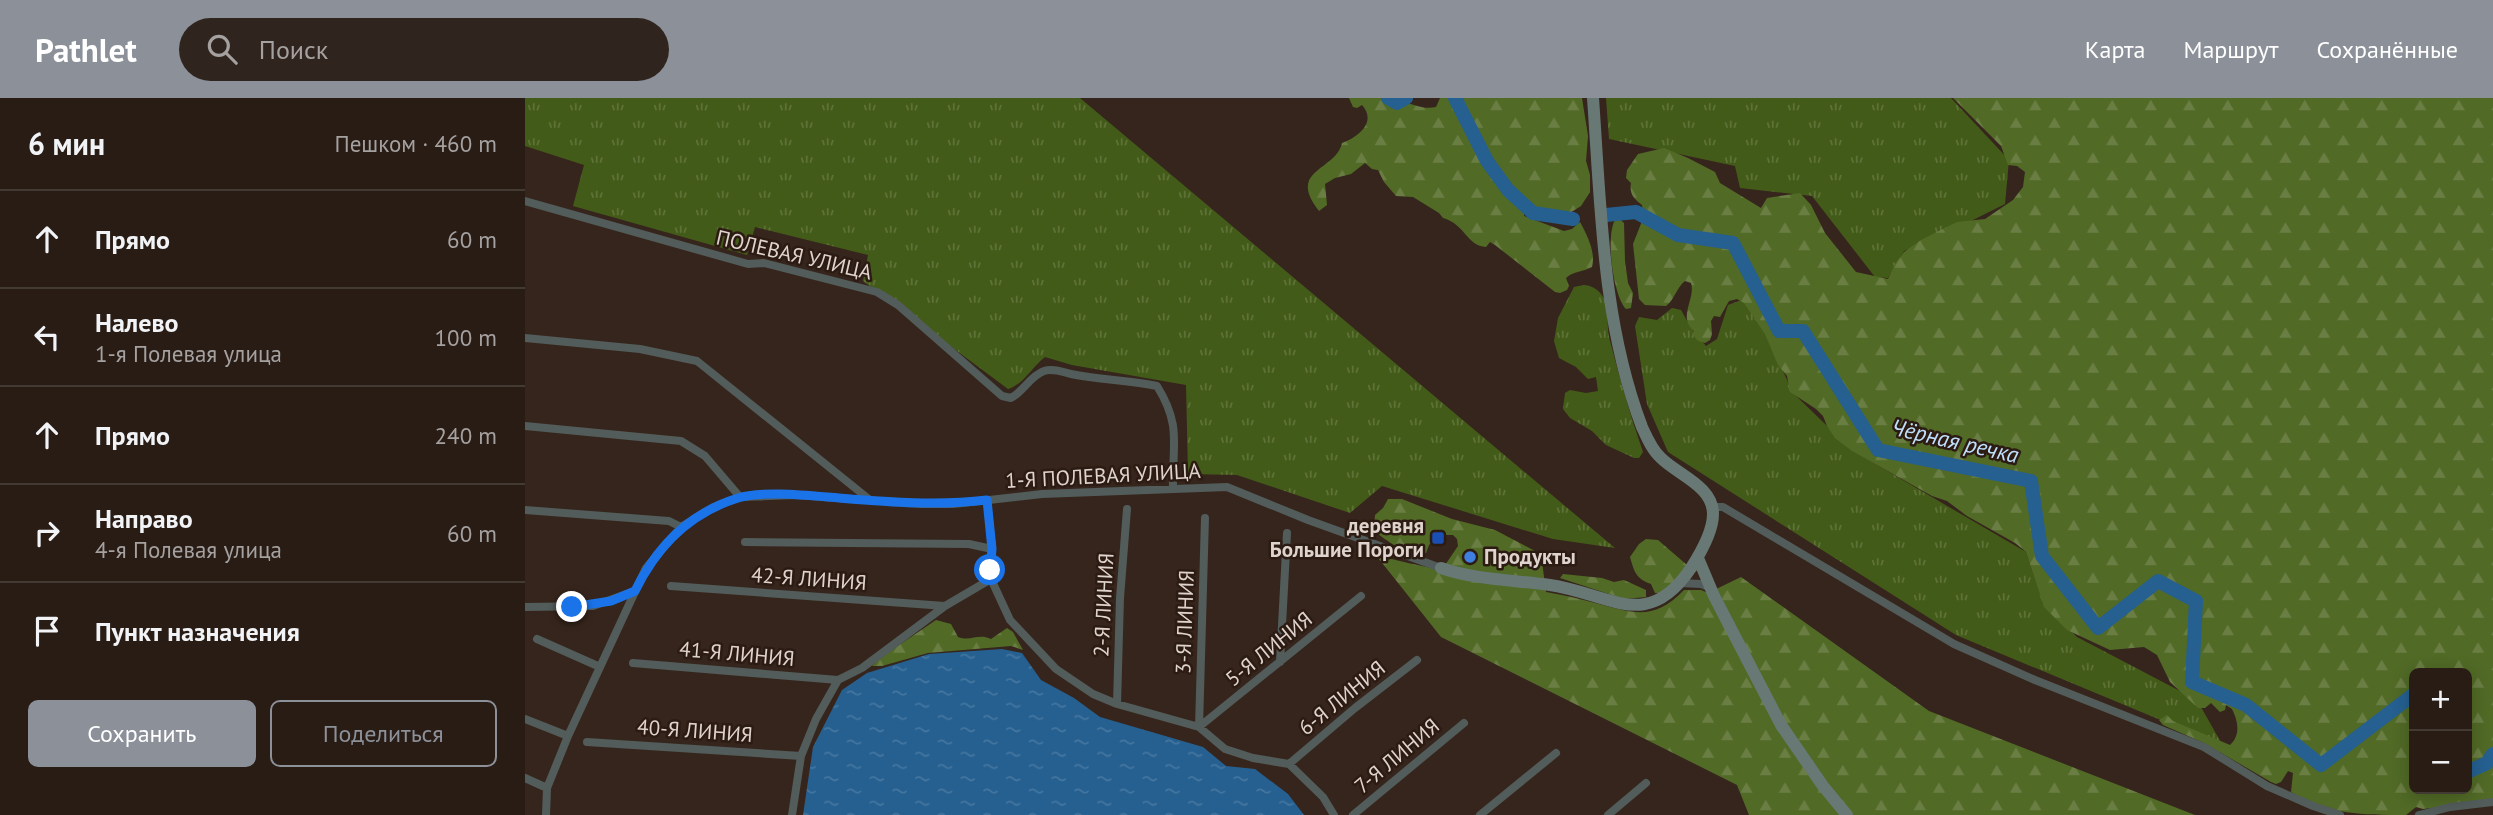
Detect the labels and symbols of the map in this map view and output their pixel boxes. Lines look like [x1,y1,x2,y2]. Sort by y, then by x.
street label: ПОЛЕВАЯ УЛИЦА [714,223,875,286]
water label: Чёрная речка [1889,412,2022,469]
street label: 1-Я ПОЛЕВАЯ УЛИЦА [1005,457,1202,494]
place label: деревня Большие Пороги [1270,512,1424,563]
marker: деревня Большие Пороги [1430,530,1446,546]
place label: Продукты [1484,543,1576,570]
marker: Продукты [1462,549,1478,565]
street label: 2-Я ЛИНИЯ [1087,552,1120,658]
route start [974,554,1005,585]
street label: 42-Я ЛИНИЯ [750,561,868,596]
street label: 3-Я ЛИНИЯ [1169,569,1200,674]
route end [556,591,587,622]
street label: 5-Я ЛИНИЯ [1220,605,1318,692]
street label: 41-Я ЛИНИЯ [678,635,796,672]
street label: 6-Я ЛИНИЯ [1293,654,1391,741]
street label: 7-Я ЛИНИЯ [1349,712,1445,799]
street label: 40-Я ЛИНИЯ [636,713,754,748]

